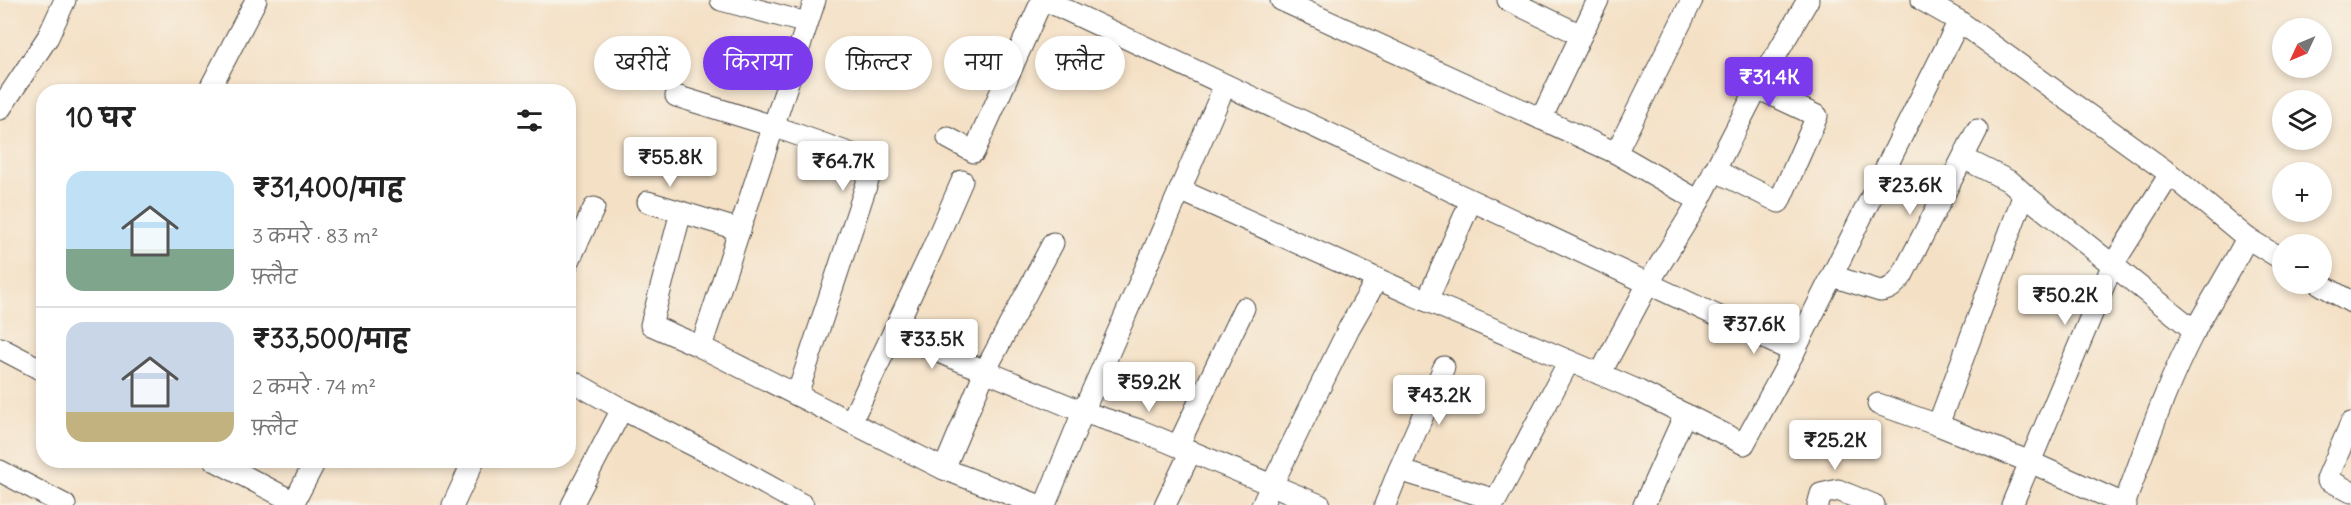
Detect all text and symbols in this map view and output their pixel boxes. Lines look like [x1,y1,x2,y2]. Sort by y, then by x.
north arrow [2272,18,2332,78]
map controls [2272,18,2332,294]
chip: खरीदें [594,36,691,90]
chip: किराया [703,36,813,90]
chip: फ़िल्टर [825,36,932,90]
chip: नया [944,36,1023,90]
chip: फ़्लैट [1035,36,1125,90]
pin: ₹31.4K [1720,57,1818,108]
text: ₹31.4K [1739,64,1799,89]
button: layers [2272,90,2332,150]
text: 10 घर [66,101,134,134]
icon: filters [513,104,546,137]
pin: ₹55.8K [621,137,719,188]
pin: ₹64.7K [794,141,892,192]
text: ₹55.8K [638,144,702,169]
text: ₹64.7K [811,148,875,173]
button: + [2272,162,2332,222]
pin: ₹23.6K [1861,165,1959,216]
text: ₹31,400/माह [252,171,404,204]
text: ₹23.6K [1878,172,1942,197]
icon: home [114,195,186,267]
text: 3 कमरे · 83 m² [252,223,378,248]
button: − [2272,234,2332,294]
text: फ़्लैट [252,264,298,289]
pin: ₹50.2K [2016,275,2114,326]
text: ₹50.2K [2032,282,2098,307]
pin: ₹37.6K [1705,304,1803,355]
text: ₹37.6K [1723,311,1785,336]
pin: ₹33.5K [883,319,981,370]
text: ₹33,500/माह [252,322,409,355]
text: ₹33.5K [900,326,964,351]
icon: home [114,346,186,418]
pin: ₹59.2K [1100,362,1198,413]
text: ₹59.2K [1117,369,1181,394]
text: 2 कमरे · 74 m² [252,374,376,399]
pin: ₹43.2K [1390,375,1488,426]
text: ₹43.2K [1407,382,1471,407]
text: फ़्लैट [252,415,298,440]
pin: ₹25.2K [1786,420,1884,471]
text: ₹25.2K [1803,427,1867,452]

